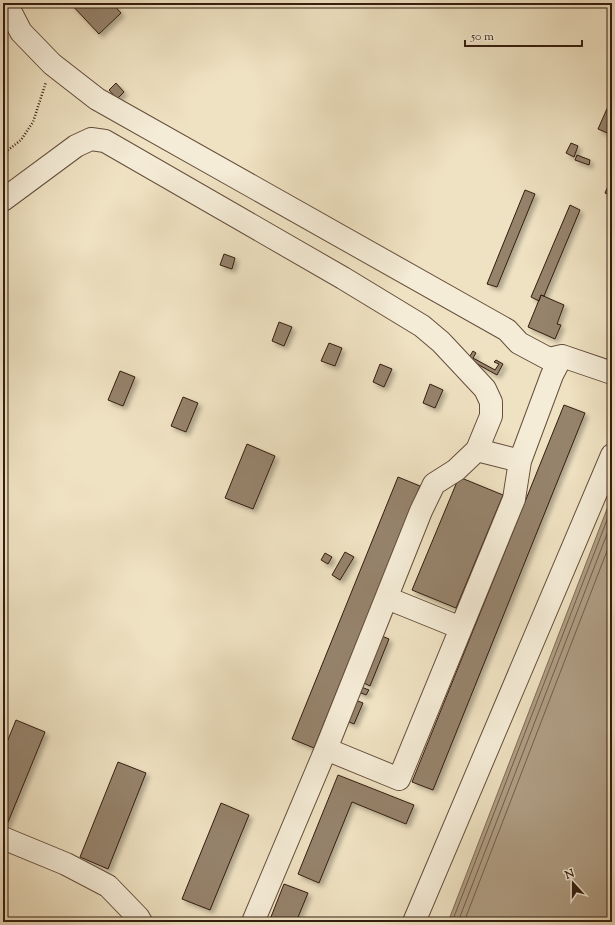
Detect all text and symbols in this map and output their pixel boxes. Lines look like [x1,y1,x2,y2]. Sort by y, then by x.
scale bar [465,22,582,48]
text: 50 m [470,28,494,46]
north arrow [553,863,593,903]
text: N [562,865,577,884]

